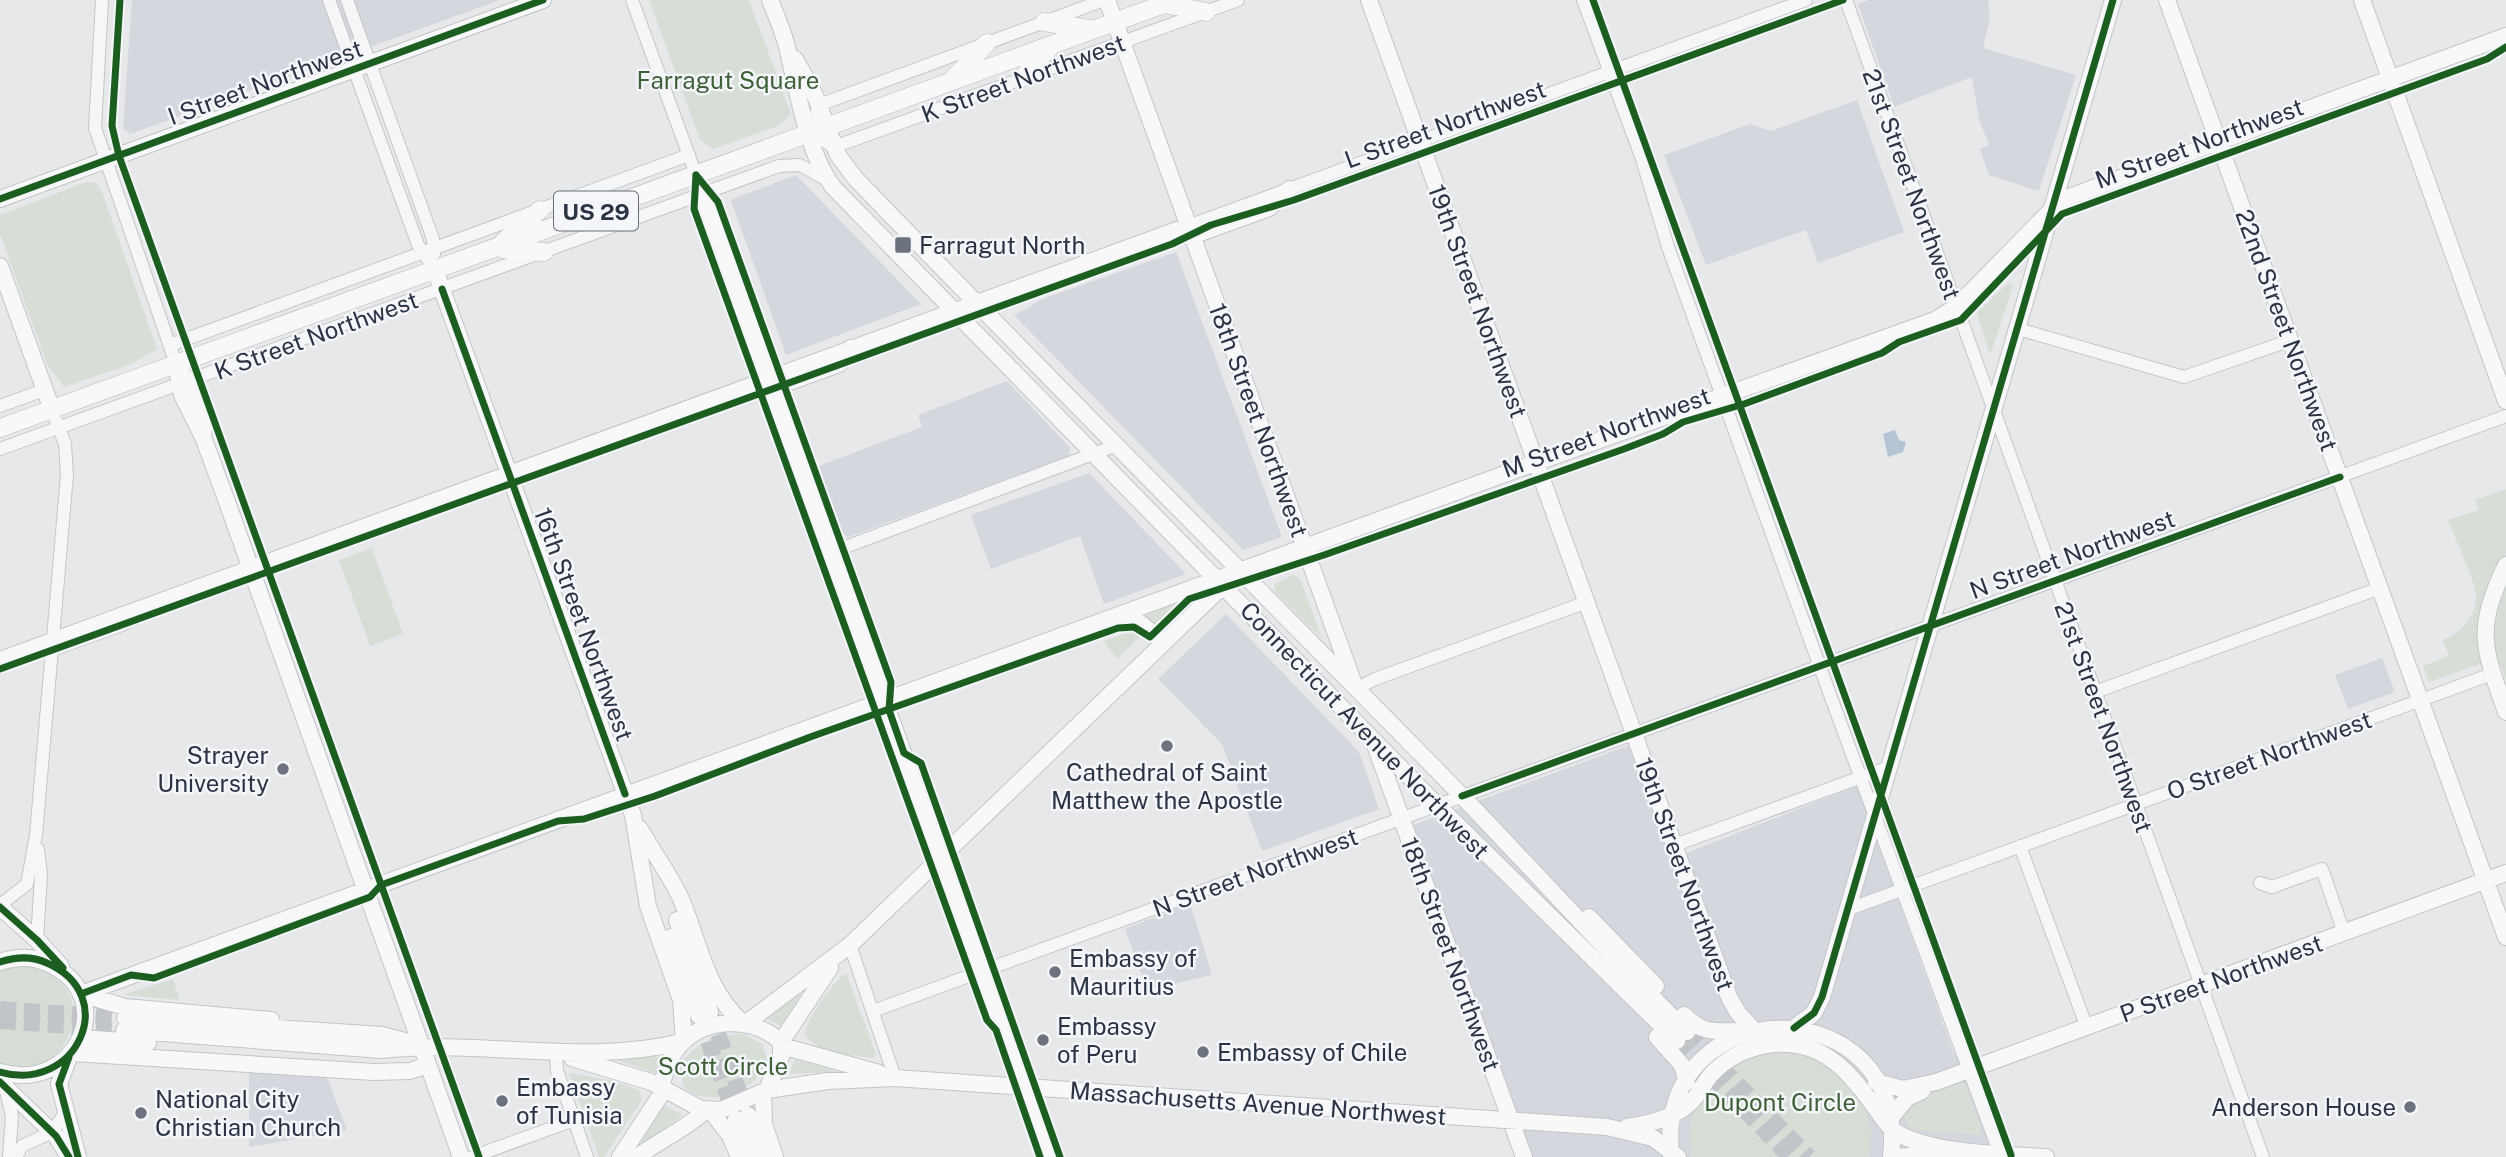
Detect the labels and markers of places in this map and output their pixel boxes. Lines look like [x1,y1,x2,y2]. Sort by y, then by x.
place label: Farragut North [919,231,1085,259]
marker: Farragut North [893,235,913,255]
marker: Cathedral of Saint Matthew the Apostle [1159,738,1175,754]
place label: Strayer University [157,741,269,797]
place label: Cathedral of Saint Matthew the Apostle [1051,758,1283,814]
marker: Strayer University [275,761,291,777]
place label: Embassy of Mauritius [1069,944,1197,1000]
marker: Embassy of Mauritius [1047,964,1063,980]
place label: Embassy of Peru [1057,1012,1157,1068]
marker: Embassy of Peru [1035,1032,1051,1048]
place label: Embassy of Chile [1217,1038,1407,1066]
marker: Embassy of Chile [1195,1044,1211,1060]
place label: Embassy of Tunisia [516,1073,623,1129]
place label: National City Christian Church [155,1085,341,1141]
marker: Embassy of Tunisia [494,1093,510,1109]
place label: Anderson House [2211,1093,2396,1121]
marker: Anderson House [2402,1099,2418,1115]
marker: National City Christian Church [133,1105,149,1121]

